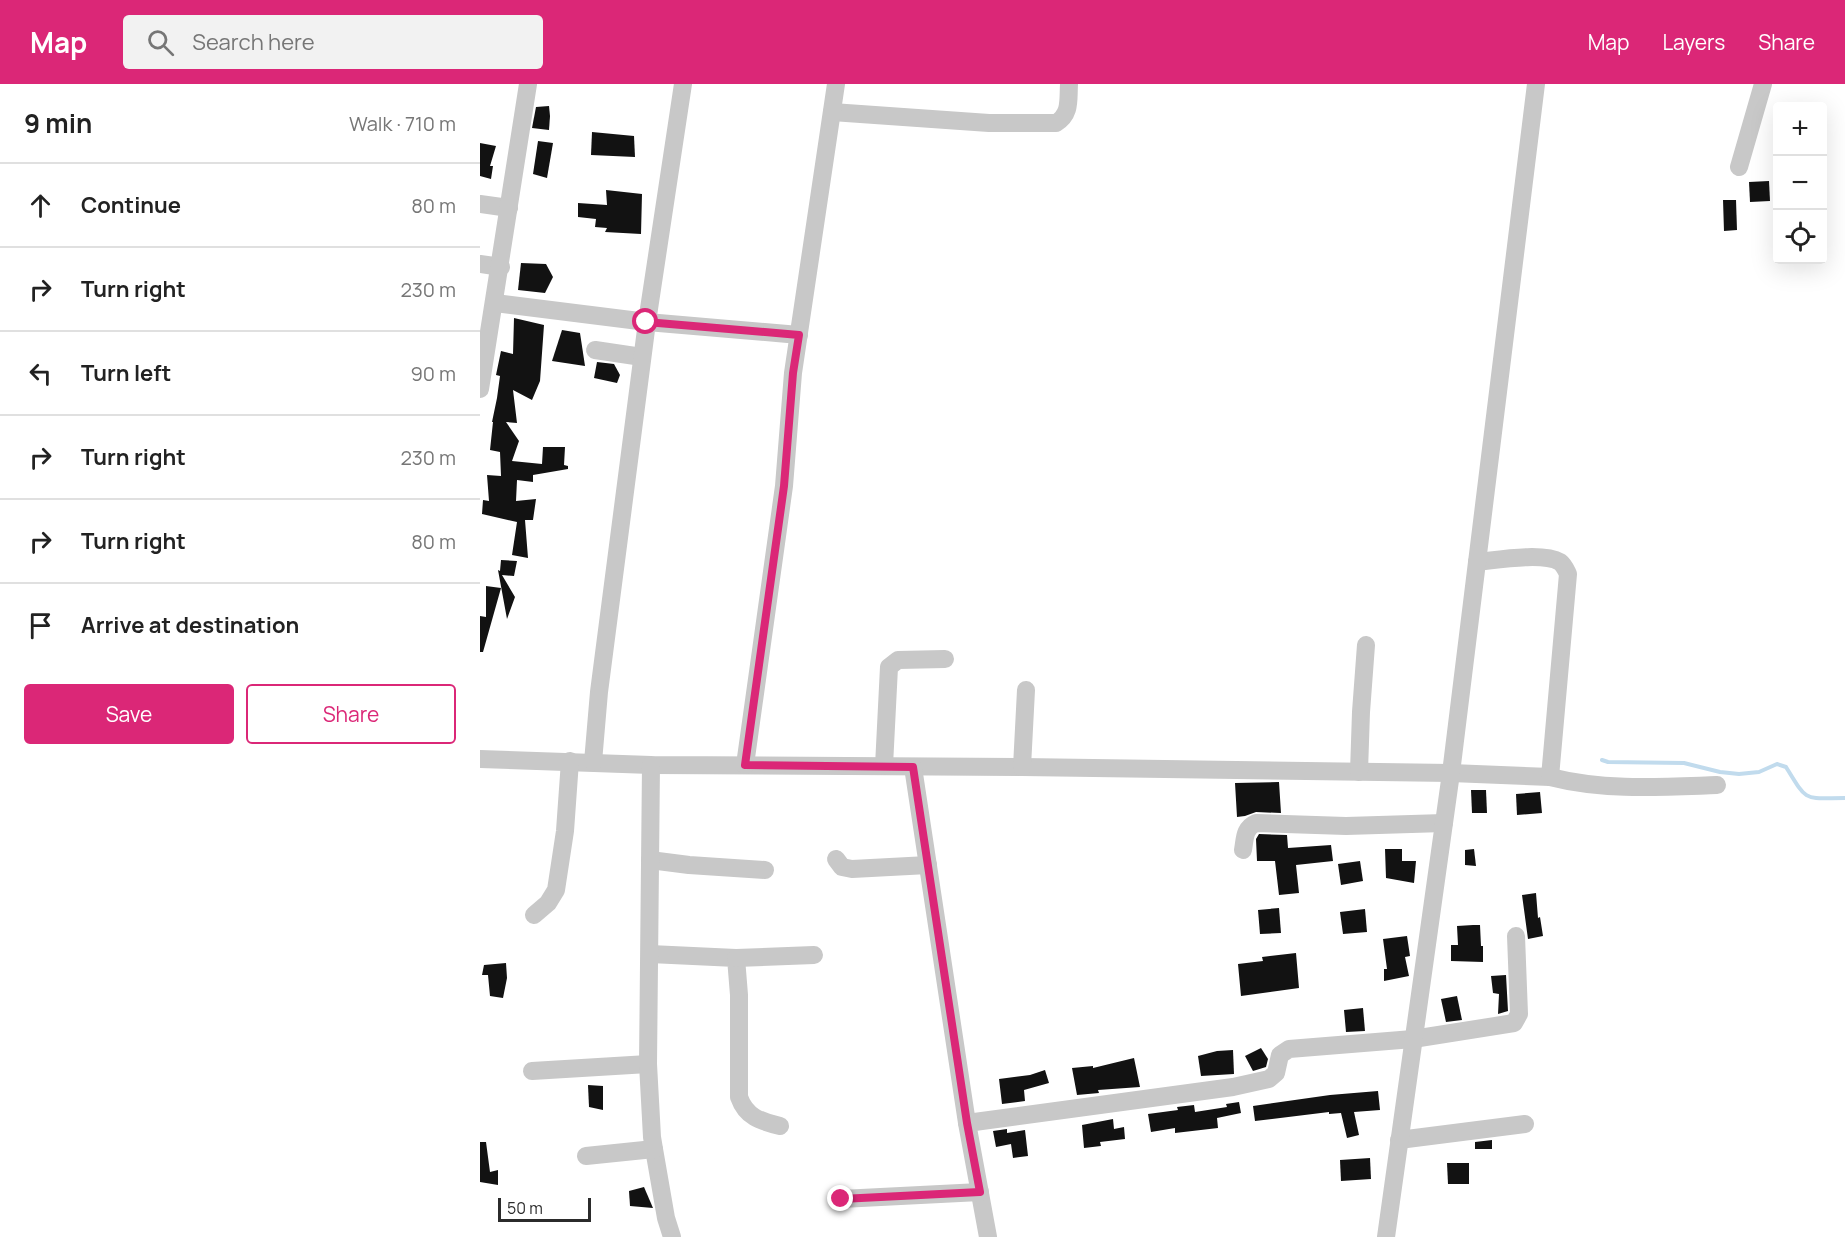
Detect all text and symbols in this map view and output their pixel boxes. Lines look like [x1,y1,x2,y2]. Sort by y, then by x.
search box [123,15,543,69]
text: Map [30,23,87,61]
icon: search [144,26,177,59]
text: Search here [192,27,315,57]
text: Map [1588,28,1629,56]
text: Layers [1662,28,1725,56]
text: Share [1758,28,1815,56]
map controls [1773,102,1827,264]
button: + [1773,102,1827,156]
text: 9 min [24,105,92,141]
text: Walk · 710 m [349,110,456,137]
button: − [1773,156,1827,210]
icon: ahead [24,189,57,222]
text: Continue [81,190,181,220]
text: 80 m [411,192,456,219]
button: locate [1773,210,1827,264]
icon: right [24,273,57,306]
text: Turn right [81,274,186,304]
text: 230 m [400,276,456,303]
route start [632,308,658,334]
icon: left [24,357,57,390]
text: Turn left [81,358,171,388]
text: 90 m [410,360,456,387]
icon: right [24,441,57,474]
text: Turn right [81,442,186,472]
text: 230 m [400,444,456,471]
icon: right [24,525,57,558]
text: Turn right [81,526,186,556]
text: 80 m [411,528,456,555]
icon: arrive [24,609,57,642]
text: Arrive at destination [81,610,299,640]
button: Save [24,684,234,744]
button: Share [246,684,456,744]
route end [827,1185,853,1211]
scale bar [498,1195,591,1222]
text: 50 m [507,1197,543,1219]

